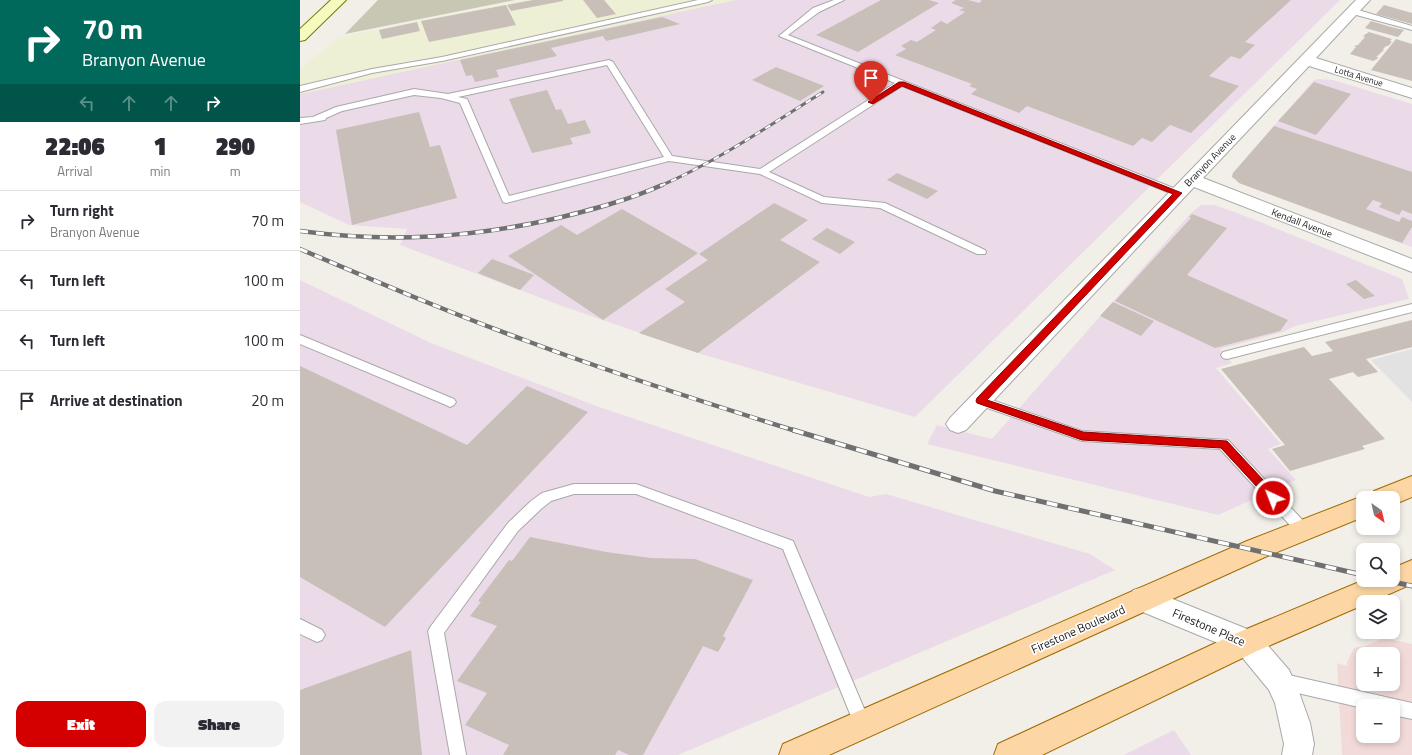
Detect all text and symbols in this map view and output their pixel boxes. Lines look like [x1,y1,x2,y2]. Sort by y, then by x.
text: 70 m [82,7,143,50]
icon: right [16,16,68,68]
text: Branyon Avenue [82,46,206,73]
pin [854,61,888,102]
street label: Lotta Avenue [1333,62,1385,90]
icon: arrive [860,67,882,89]
icon: left [76,92,98,114]
icon: ahead [118,92,140,114]
icon: ahead [160,92,182,114]
icon: right [202,92,224,114]
text: 22:06 [45,128,105,164]
text: 1 [153,128,167,164]
text: 290 [215,128,255,164]
street label: Branyon Avenue [1181,130,1239,190]
text: Arrival [57,161,92,181]
text: min [150,161,170,181]
text: m [230,161,241,181]
text: Turn right [50,199,114,222]
street label: Kendall Avenue [1269,204,1335,242]
text: 70 m [251,209,284,232]
icon: right [16,210,38,232]
text: Branyon Avenue [50,222,139,242]
text: Turn left [50,269,105,292]
text: 100 m [243,269,284,292]
icon: left [16,270,38,292]
text: Turn left [50,329,105,352]
text: 100 m [243,329,284,352]
icon: left [16,330,38,352]
text: Arrive at destination [50,389,183,412]
text: 20 m [251,389,284,412]
icon: arrive [16,390,38,412]
position arrow [1252,477,1294,519]
north arrow [1356,491,1400,535]
map controls [1356,491,1400,743]
button: search [1356,543,1400,587]
button: layers [1356,595,1400,639]
street label: Firestone Boulevard [1028,600,1128,658]
street label: Firestone Place [1170,603,1248,651]
button: + [1356,647,1400,691]
button: − [1356,699,1400,743]
button: Exit [16,701,146,747]
button: Share [154,701,284,747]

